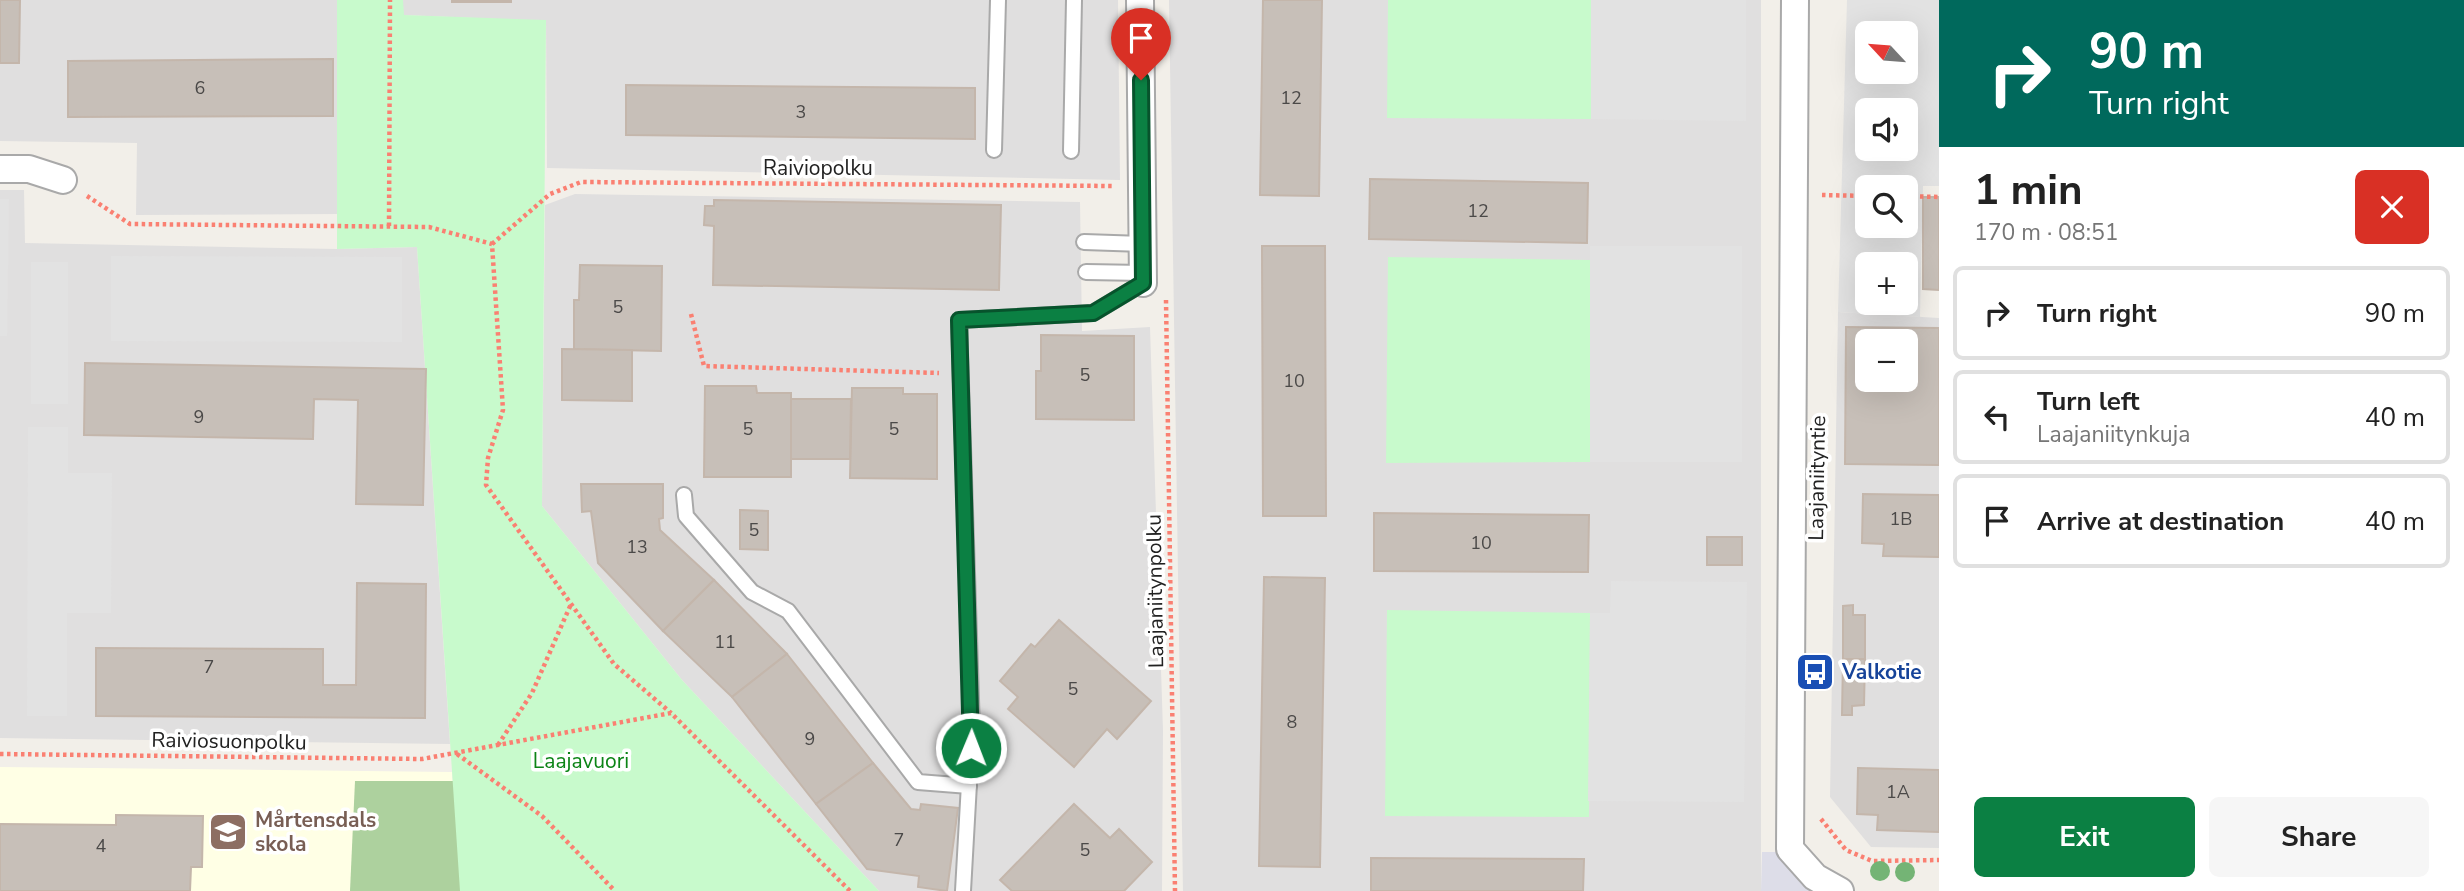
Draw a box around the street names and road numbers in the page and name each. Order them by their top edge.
street label: Raiviopolku [763,154,873,182]
street label: Laajaniityntie [1802,415,1832,541]
street label: Laajaniitynpolku [1140,514,1170,668]
street label: Raiviosuonpolku [151,726,307,756]

